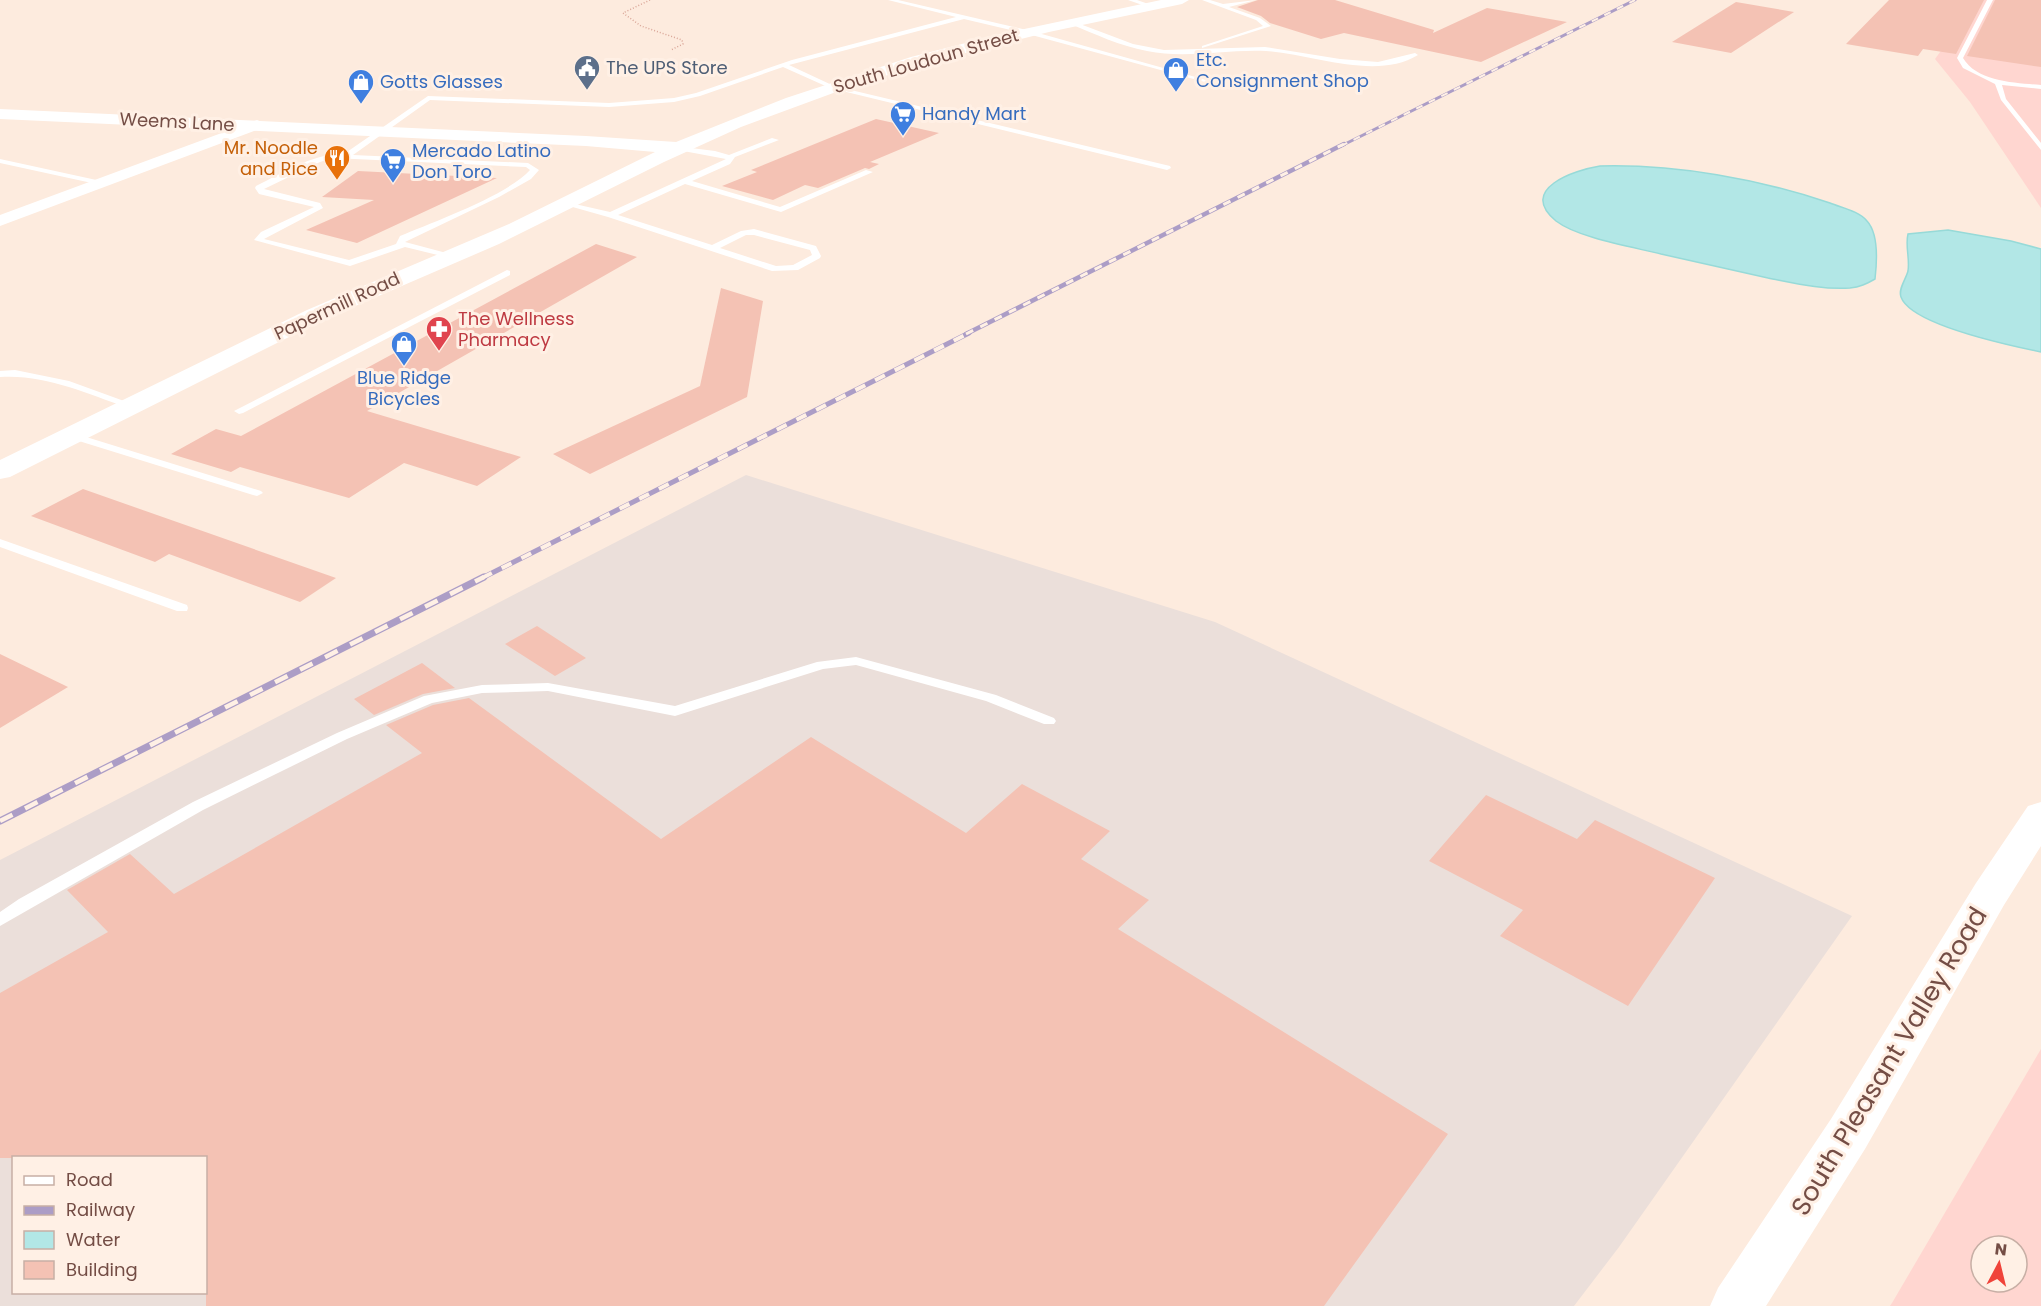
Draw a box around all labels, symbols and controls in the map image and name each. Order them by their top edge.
street label: South Loudoun Street [830,22,1021,99]
place label: Etc. Consignment Shop [1196,47,1369,93]
public building icon: The UPS Store [572,53,602,91]
place label: The UPS Store [606,55,728,80]
shop icon: Etc. Consignment Shop [1161,55,1191,93]
shop icon: Gotts Glasses [346,67,376,105]
place label: Gotts Glasses [380,69,503,94]
supermarket icon: Handy Mart [888,99,918,137]
place label: Handy Mart [922,101,1026,126]
street label: Weems Lane [119,106,235,137]
place label: Mr. Noodle and Rice [224,135,318,181]
place label: Mercado Latino Don Toro [412,138,551,184]
restaurant icon: Mr. Noodle and Rice [322,143,352,181]
supermarket icon: Mercado Latino Don Toro [378,146,408,184]
street label: Papermill Road [270,265,404,346]
place label: The Wellness Pharmacy [458,306,574,352]
pharmacy icon: The Wellness Pharmacy [424,314,454,352]
shop icon: Blue Ridge Bicycles [389,329,419,367]
place label: Blue Ridge Bicycles [357,365,451,411]
street label: South Pleasant Valley Road [1782,900,1996,1222]
legend [12,1156,207,1294]
text: Road [66,1167,113,1192]
text: Railway [66,1197,135,1222]
text: Water [66,1227,120,1252]
north arrow [1969,1234,2029,1294]
text: N [1993,1237,2008,1262]
text: Building [66,1257,138,1282]

